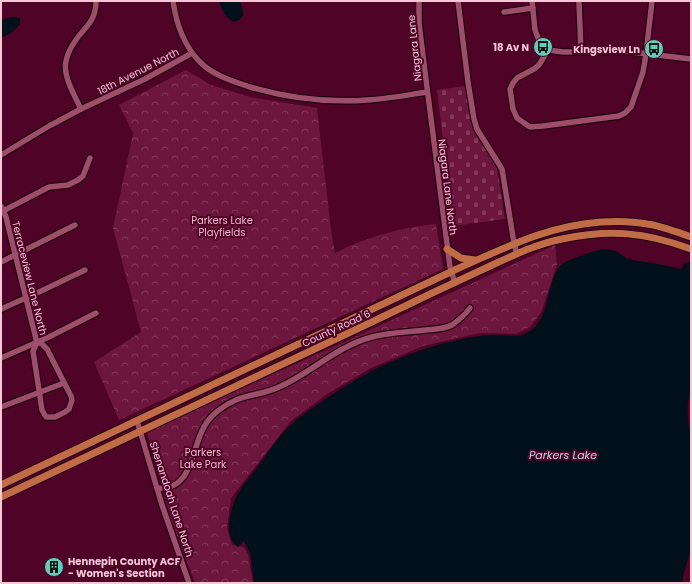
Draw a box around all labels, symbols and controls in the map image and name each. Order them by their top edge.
street label: Niagara Lane [404,14,425,82]
bus stop icon: 18 Av N [532,36,554,58]
bus stop icon: Kingsview Ln [643,38,665,60]
place label: 18 Av N [493,40,529,55]
place label: Kingsview Ln [573,42,640,57]
street label: 18th Avenue North [95,44,182,98]
street label: Niagara Lane North [434,138,461,236]
park label: Parkers Lake Playfields [191,213,253,240]
street label: Terraceview Lane North [8,220,51,337]
street label: County Road 6 [300,306,373,351]
street label: Shenandoah Lane North [146,439,197,559]
park label: Parkers Lake Park [180,445,227,472]
water label: Parkers Lake [529,447,597,463]
place label: Hennepin County ACF - Women's Section [68,554,181,581]
building icon: Hennepin County ACF - Women's Section [43,556,65,578]

